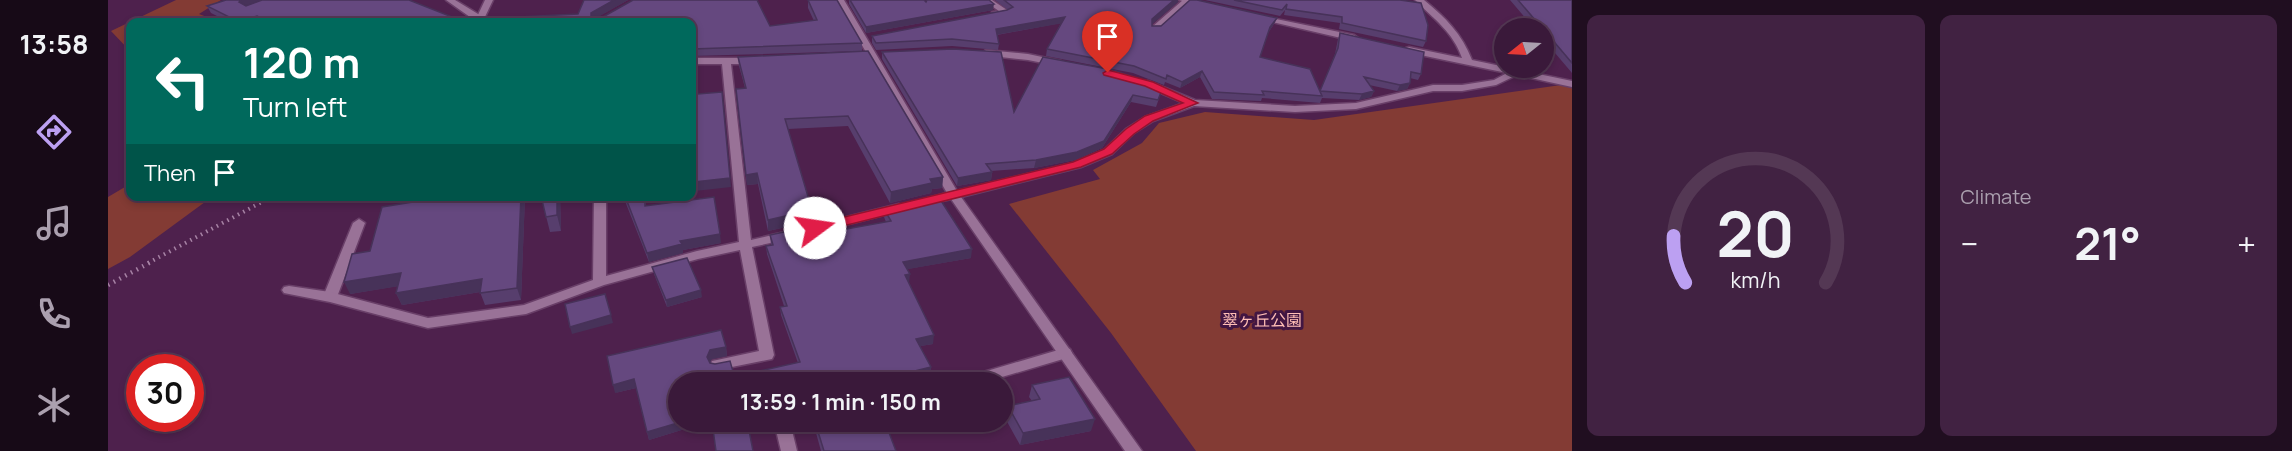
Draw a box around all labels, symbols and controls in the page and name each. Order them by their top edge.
pin [1082,11,1133,73]
north arrow [1494,18,1554,78]
map controls [1494,18,1554,78]
icon: arrive [1091,20,1124,53]
text: 13:58 [19,25,89,62]
text: 120 m [243,33,360,91]
icon: left [144,42,222,120]
text: Turn left [243,88,347,125]
icon: directions [33,111,75,153]
icon: arrive [208,156,241,189]
text: Then [144,158,196,188]
text: Climate [1961,183,2032,210]
text: 20 [1717,190,1795,276]
position arrow [783,196,847,260]
icon: music [33,202,75,244]
text: 21° [2074,212,2141,274]
text: − [1961,221,1978,266]
text: + [2237,221,2256,266]
text: km/h [1731,265,1781,294]
icon: phone [33,293,75,335]
park label: 翠ヶ丘公園 [1222,309,1302,331]
speed limit sign: 30 [126,354,204,432]
icon: climate [33,384,75,426]
text: 13:59 · 1 min · 150 m [740,387,941,417]

